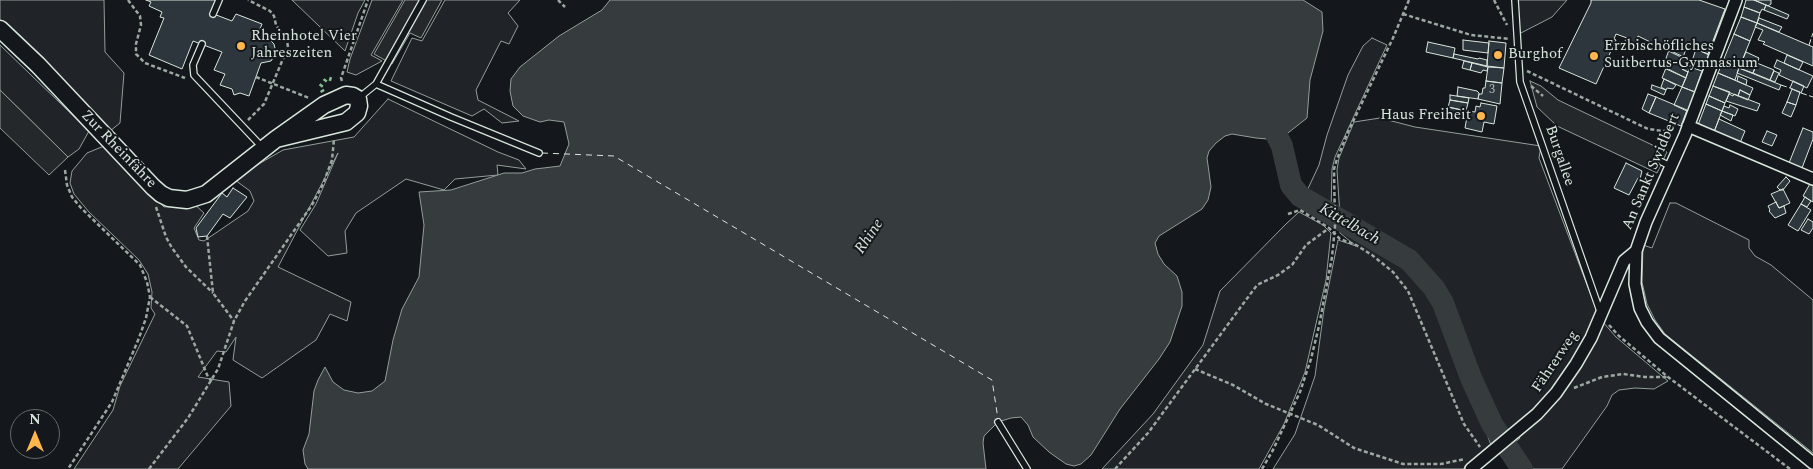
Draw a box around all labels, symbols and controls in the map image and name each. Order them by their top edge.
place label: Rheinhotel Vier Jahreszeiten [251,28,357,63]
place label: Erzbischöfliches Suitbertus-Gymnasium [1604,38,1758,73]
marker: Rheinhotel Vier Jahreszeiten [235,40,247,52]
place label: Burghof [1508,46,1562,64]
marker: Burghof [1492,49,1504,61]
marker: Erzbischöfliches Suitbertus-Gymnasium [1588,50,1600,62]
house number: 3 [1489,84,1495,98]
street label: Zur Rheinfähre [76,107,160,193]
place label: Haus Freiheit [1380,107,1471,125]
marker: Haus Freiheit [1475,110,1487,122]
street label: An Sankt Swidbert [1619,111,1685,233]
street label: Burgallee [1540,123,1578,189]
water label: Kittelbach [1315,200,1383,250]
water label: Rhine [851,216,889,258]
street label: Fährerweg [1529,328,1583,396]
north arrow [10,409,60,459]
text: N [29,409,41,430]

